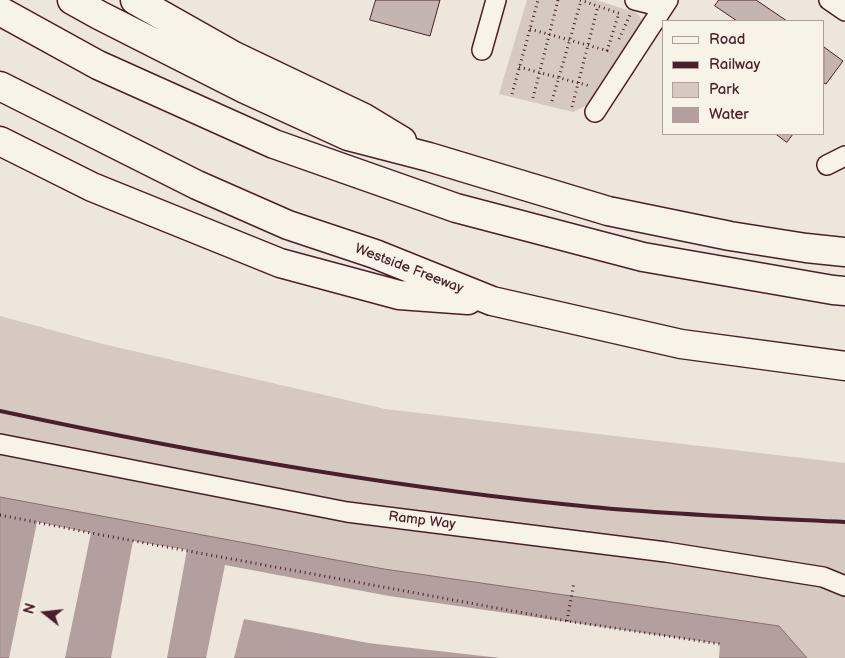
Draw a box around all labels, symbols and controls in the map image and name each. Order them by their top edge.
legend [662,20,825,135]
text: Road [709,30,745,49]
text: Railway [709,55,760,74]
text: Park [709,80,739,99]
text: Water [709,105,749,124]
street label: Westside Freeway [352,241,466,297]
street label: Ramp Way [387,509,457,533]
north arrow [20,588,70,638]
text: N [20,601,40,616]

